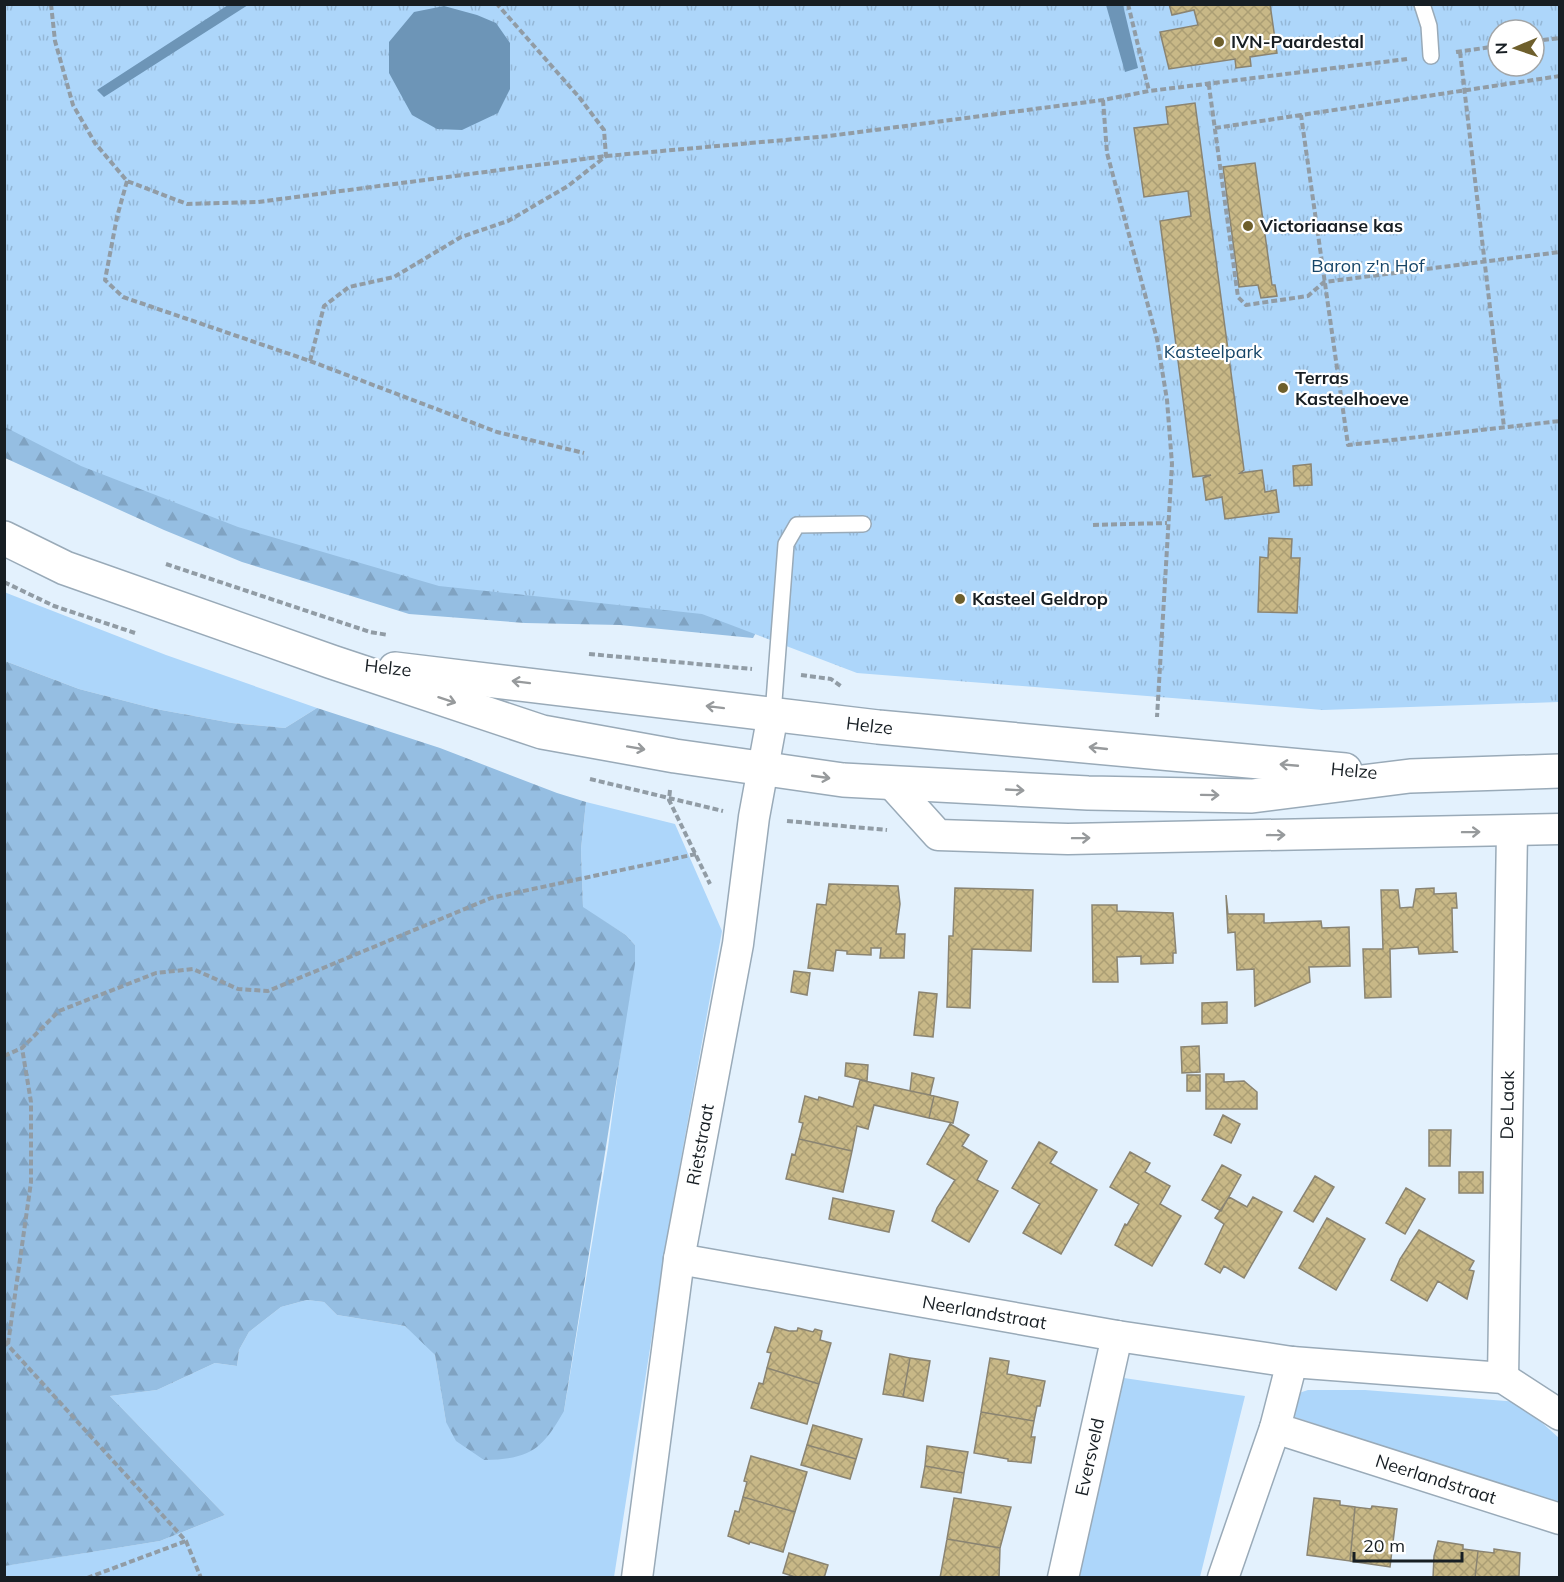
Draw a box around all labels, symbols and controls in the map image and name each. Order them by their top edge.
north arrow [1486,18,1546,78]
place label: IVN-Paardestal [1231,30,1364,53]
marker: IVN-Paardestal [1212,35,1226,49]
text: N [1491,42,1511,55]
place label: Victoriaanse kas [1259,214,1403,237]
marker: Victoriaanse kas [1241,219,1255,233]
park label: Baron z'n Hof [1311,254,1426,277]
park label: Kasteelpark [1164,340,1263,363]
place label: Terras Kasteelhoeve [1295,366,1409,410]
marker: Terras Kasteelhoeve [1276,381,1290,395]
place label: Kasteel Geldrop [972,587,1108,610]
marker: Kasteel Geldrop [953,592,967,606]
street label: Helze [364,654,413,681]
one-way arrow [512,677,532,688]
one-way arrow [437,696,456,707]
one-way arrow [705,701,725,712]
street label: Helze [845,711,894,739]
one-way arrow [1089,742,1109,753]
one-way arrow [626,743,645,754]
street label: Helze [1330,757,1378,784]
one-way arrow [1280,759,1299,770]
one-way arrow [810,771,830,782]
one-way arrow [1005,784,1024,795]
one-way arrow [1199,789,1219,801]
one-way arrow [1460,826,1480,838]
one-way arrow [1265,829,1285,841]
one-way arrow [1070,833,1090,844]
street label: De Laak [1495,1070,1519,1140]
street label: Rietstraat [681,1102,719,1187]
street label: Neerlandstraat [921,1290,1048,1334]
street label: Eversveld [1070,1416,1109,1498]
street label: Neerlandstraat [1373,1449,1499,1509]
scale bar [1354,1525,1462,1563]
text: 20 m [1363,1534,1405,1557]

